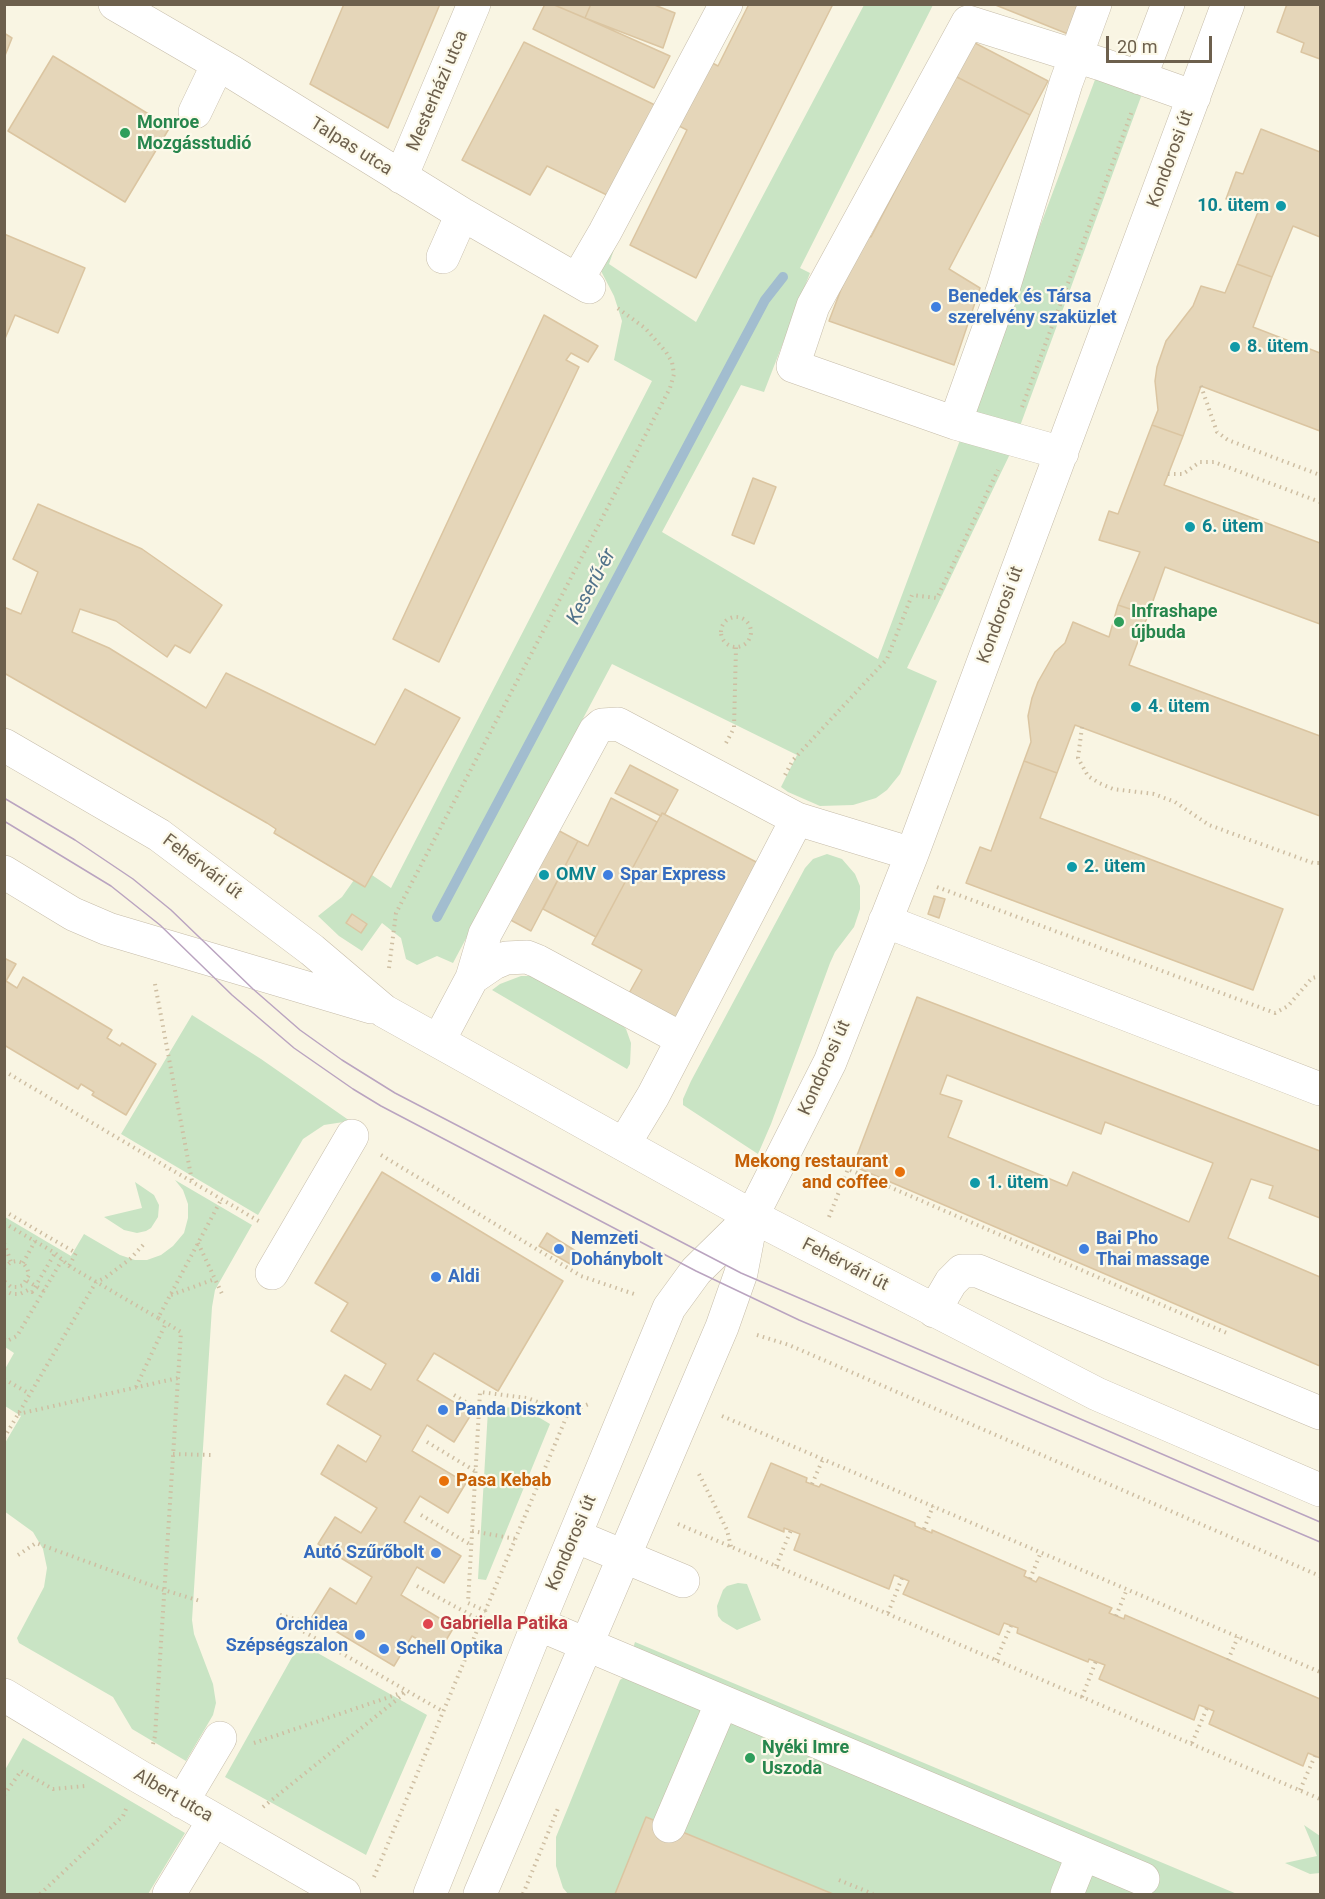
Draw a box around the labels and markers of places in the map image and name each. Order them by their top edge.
place label: Monroe Mozgásstudió [137,112,251,154]
marker: Monroe Mozgásstudió [118,126,132,140]
place label: 10. ütem [1197,195,1269,217]
marker: 10. ütem [1274,199,1288,213]
place label: Benedek és Társa szerelvény szaküzlet [948,286,1117,328]
marker: Benedek és Társa szerelvény szaküzlet [929,300,943,314]
place label: 8. ütem [1247,336,1309,358]
marker: 8. ütem [1228,340,1242,354]
place label: 6. ütem [1202,516,1264,538]
marker: 6. ütem [1183,520,1197,534]
place label: Infrashape újbuda [1131,601,1218,644]
marker: Infrashape újbuda [1112,615,1126,629]
place label: 4. ütem [1148,696,1210,718]
marker: 4. ütem [1129,700,1143,714]
place label: 2. ütem [1084,856,1146,878]
marker: 2. ütem [1065,860,1079,874]
place label: OMV [556,864,596,886]
place label: Spar Express [620,864,726,886]
marker: OMV [537,868,551,882]
marker: Spar Express [601,868,615,882]
place label: Mekong restaurant and coffee [735,1151,888,1194]
marker: Mekong restaurant and coffee [893,1165,907,1179]
place label: 1. ütem [987,1172,1049,1194]
marker: 1. ütem [968,1176,982,1190]
place label: Nemzeti Dohánybolt [571,1228,663,1270]
place label: Bai Pho Thai massage [1096,1228,1209,1270]
marker: Nemzeti Dohánybolt [552,1242,566,1256]
marker: Bai Pho Thai massage [1077,1242,1091,1256]
place label: Aldi [448,1266,480,1288]
marker: Aldi [429,1270,443,1284]
place label: Panda Diszkont [455,1399,581,1421]
marker: Panda Diszkont [436,1403,450,1417]
place label: Pasa Kebab [456,1470,551,1492]
marker: Pasa Kebab [437,1474,451,1488]
place label: Autó Szűrőbolt [303,1542,424,1564]
marker: Autó Szűrőbolt [429,1546,443,1560]
place label: Gabriella Patika [440,1613,568,1635]
place label: Orchidea Szépségszalon [226,1614,348,1656]
marker: Gabriella Patika [421,1617,435,1631]
marker: Orchidea Szépségszalon [353,1628,367,1642]
place label: Schell Optika [396,1638,503,1660]
marker: Schell Optika [377,1642,391,1656]
place label: Nyéki Imre Uszoda [762,1737,849,1780]
marker: Nyéki Imre Uszoda [743,1751,757,1765]

